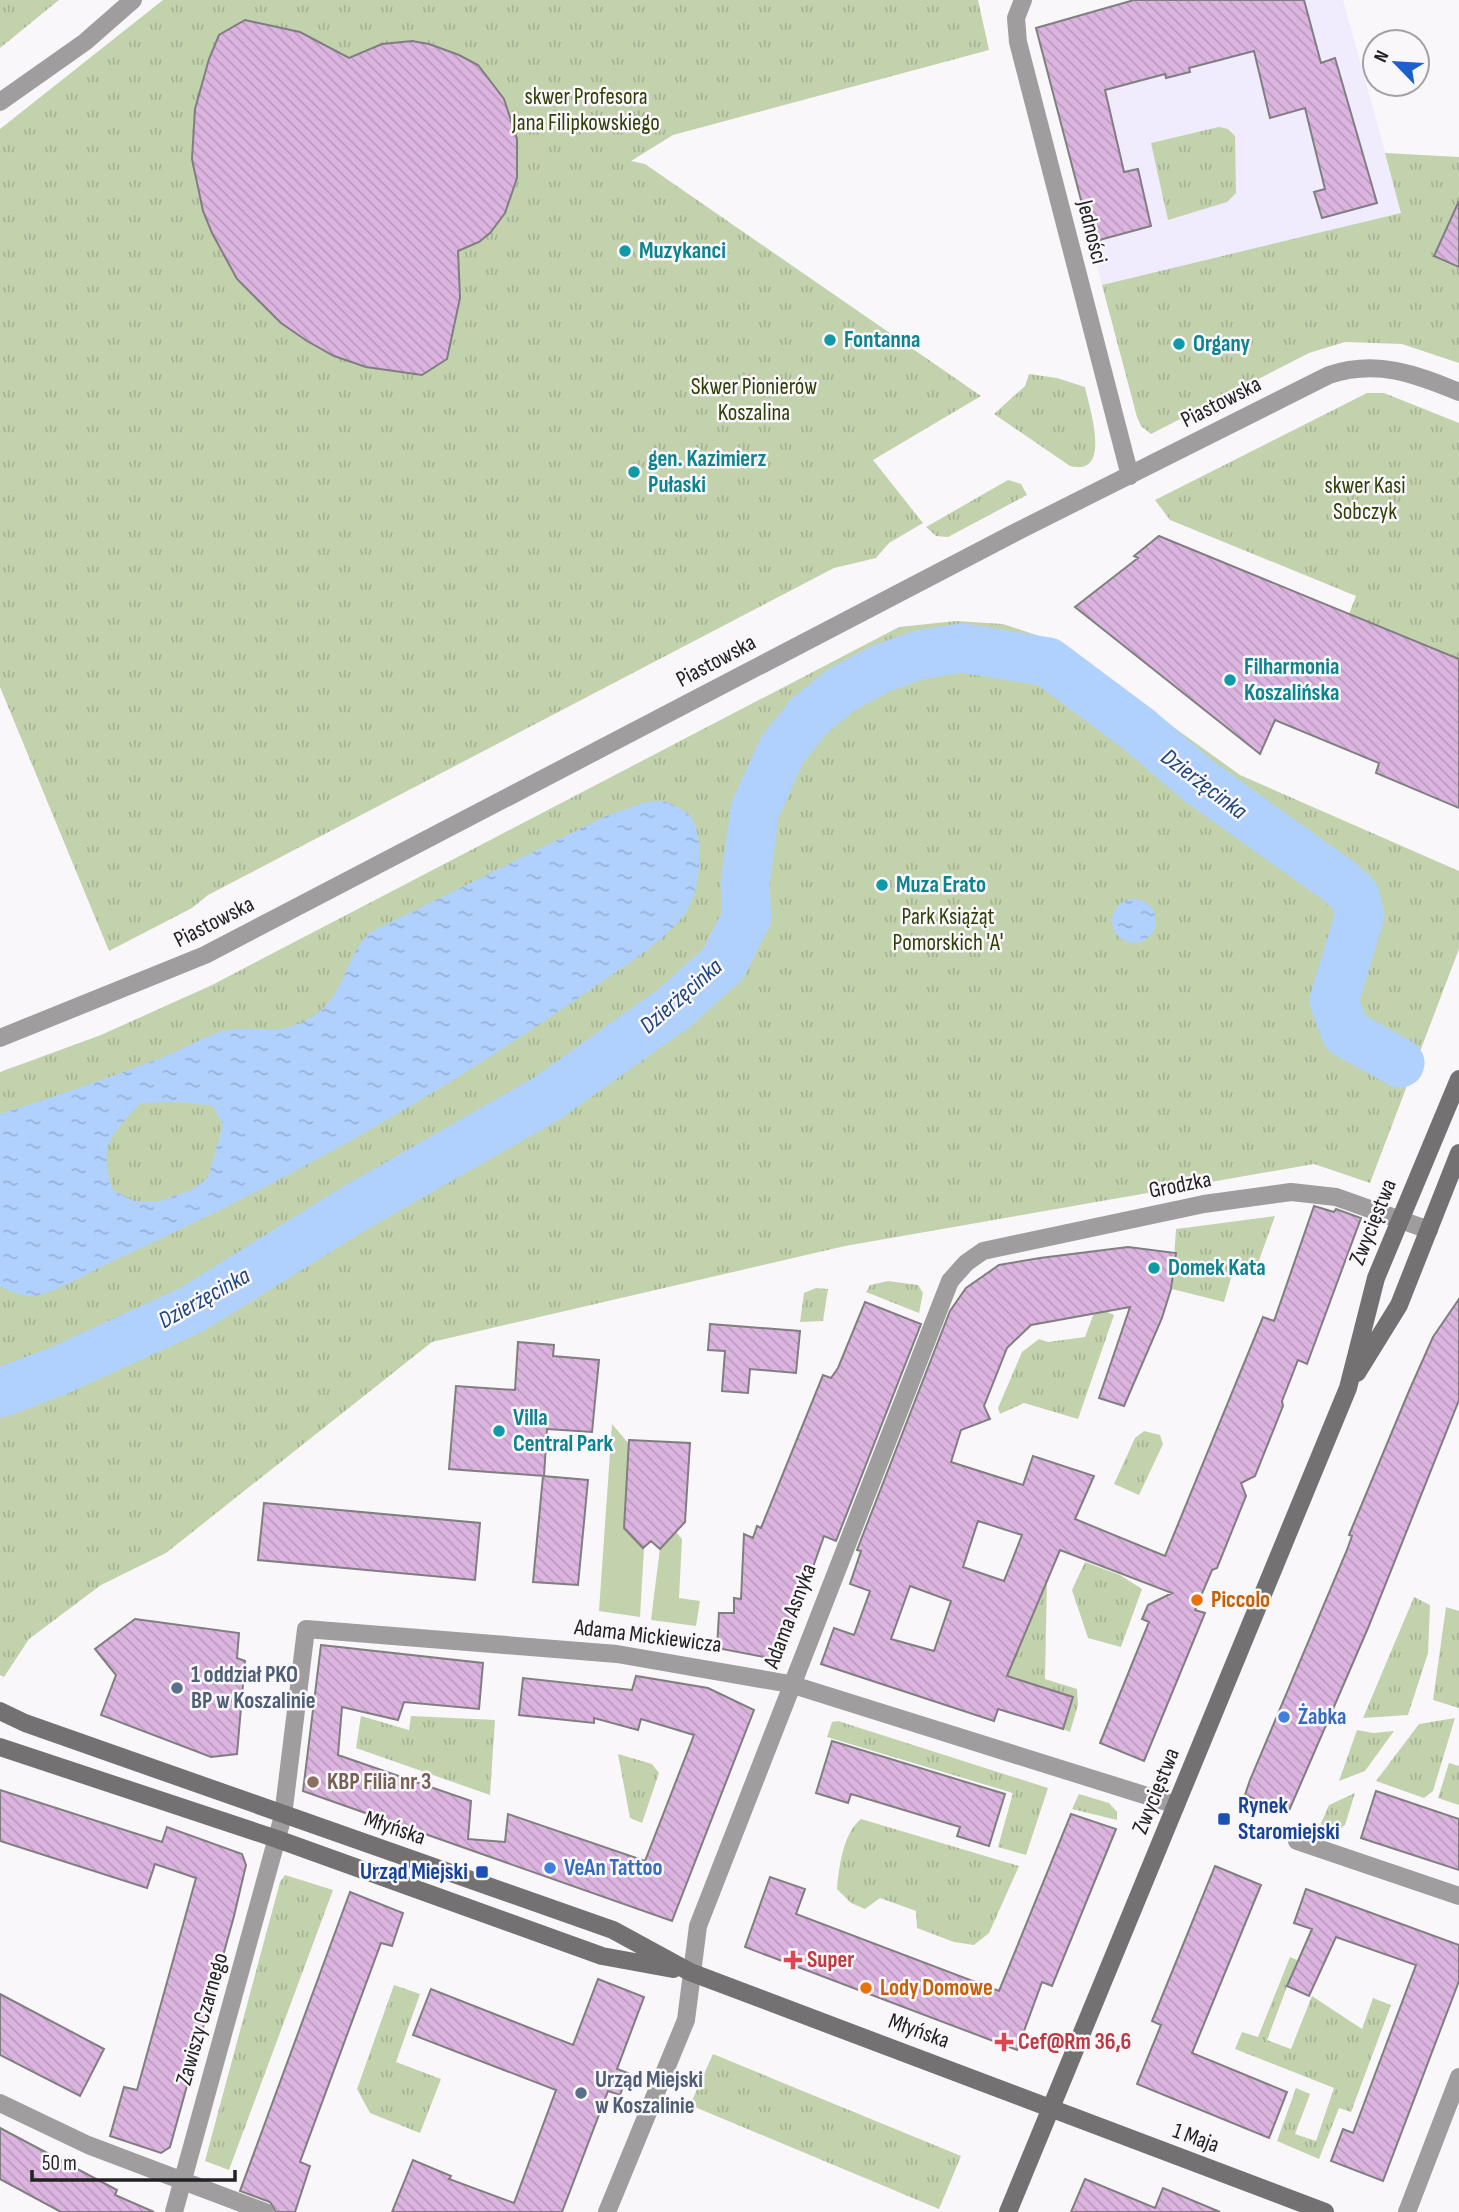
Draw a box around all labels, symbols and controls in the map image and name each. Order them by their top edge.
north arrow [1361,28,1431,98]
text: N [1369,47,1395,66]
park label: skwer Profesora Jana Filipkowskiego [511,83,660,137]
street label: Jedności [1070,196,1113,267]
place label: Muzykanci [639,237,726,265]
marker: Muzykanci [617,243,633,259]
place label: Fontanna [844,326,920,354]
place label: Organy [1193,330,1251,358]
marker: Fontanna [822,332,838,348]
marker: Organy [1171,336,1187,352]
street label: Piastowska [1176,370,1266,434]
park label: Skwer Pionierów Koszalina [691,373,817,427]
place label: gen. Kazimierz Pułaski [648,445,766,499]
marker: gen. Kazimierz Pułaski [626,464,642,480]
park label: skwer Kasi Sobczyk [1324,472,1406,526]
street label: Piastowska [671,628,761,694]
place label: Filharmonia Koszalińska [1244,653,1340,707]
marker: Filharmonia Koszalińska [1222,672,1238,688]
water label: Dzierżęcinka [1155,742,1253,826]
place label: Muza Erato [896,871,986,899]
marker: Muza Erato [874,877,890,893]
street label: Piastowska [169,890,259,954]
park label: Park Książąt Pomorskich 'A' [893,903,1003,957]
water label: Dzierżęcinka [634,952,728,1040]
street label: Grodzka [1147,1165,1213,1205]
street label: Zwycięstwa [1343,1175,1403,1269]
place label: Domek Kata [1168,1254,1266,1282]
marker: Domek Kata [1146,1260,1162,1276]
water label: Dzierżęcinka [153,1261,255,1335]
place label: Villa Central Park [513,1404,614,1458]
marker: Villa Central Park [491,1423,507,1439]
street label: Adama Asnyka [757,1560,823,1673]
place label: Piccolo [1211,1586,1270,1614]
marker: Piccolo [1189,1592,1205,1608]
street label: Adama Mickiewicza [572,1613,723,1659]
place label: 1 oddział PKO BP w Koszalinie [191,1661,315,1715]
marker: 1 oddział PKO BP w Koszalinie [169,1680,185,1696]
place label: Żabka [1298,1703,1346,1731]
marker: Żabka [1276,1709,1292,1725]
street label: Zwycięstwa [1126,1744,1186,1838]
place label: KBP Filia nr 3 [327,1768,431,1796]
marker: KBP Filia nr 3 [305,1774,321,1790]
place label: Rynek Staromiejski [1238,1792,1340,1846]
street label: Młyńska [361,1805,429,1851]
marker: Rynek Staromiejski [1216,1811,1232,1827]
place label: VeAn Tattoo [564,1854,663,1882]
place label: Urząd Miejski [360,1858,468,1886]
marker: VeAn Tattoo [542,1860,558,1876]
marker: Urząd Miejski [474,1864,490,1880]
place label: Super [807,1946,854,1974]
street label: Zawiszy Czarnego [170,1949,234,2089]
marker: Super [785,1952,801,1968]
place label: Lody Domowe [880,1974,993,2002]
marker: Lody Domowe [858,1980,874,1996]
street label: Młyńska [885,2007,953,2055]
place label: Cef@Rm 36,6 [1018,2028,1131,2056]
marker: Cef@Rm 36,6 [996,2034,1012,2050]
place label: Urząd Miejski w Koszalinie [595,2066,703,2120]
marker: Urząd Miejski w Koszalinie [573,2085,589,2101]
street label: 1 Maja [1169,2117,1223,2159]
scale bar [32,2138,234,2182]
text: 50 m [42,2151,77,2176]

